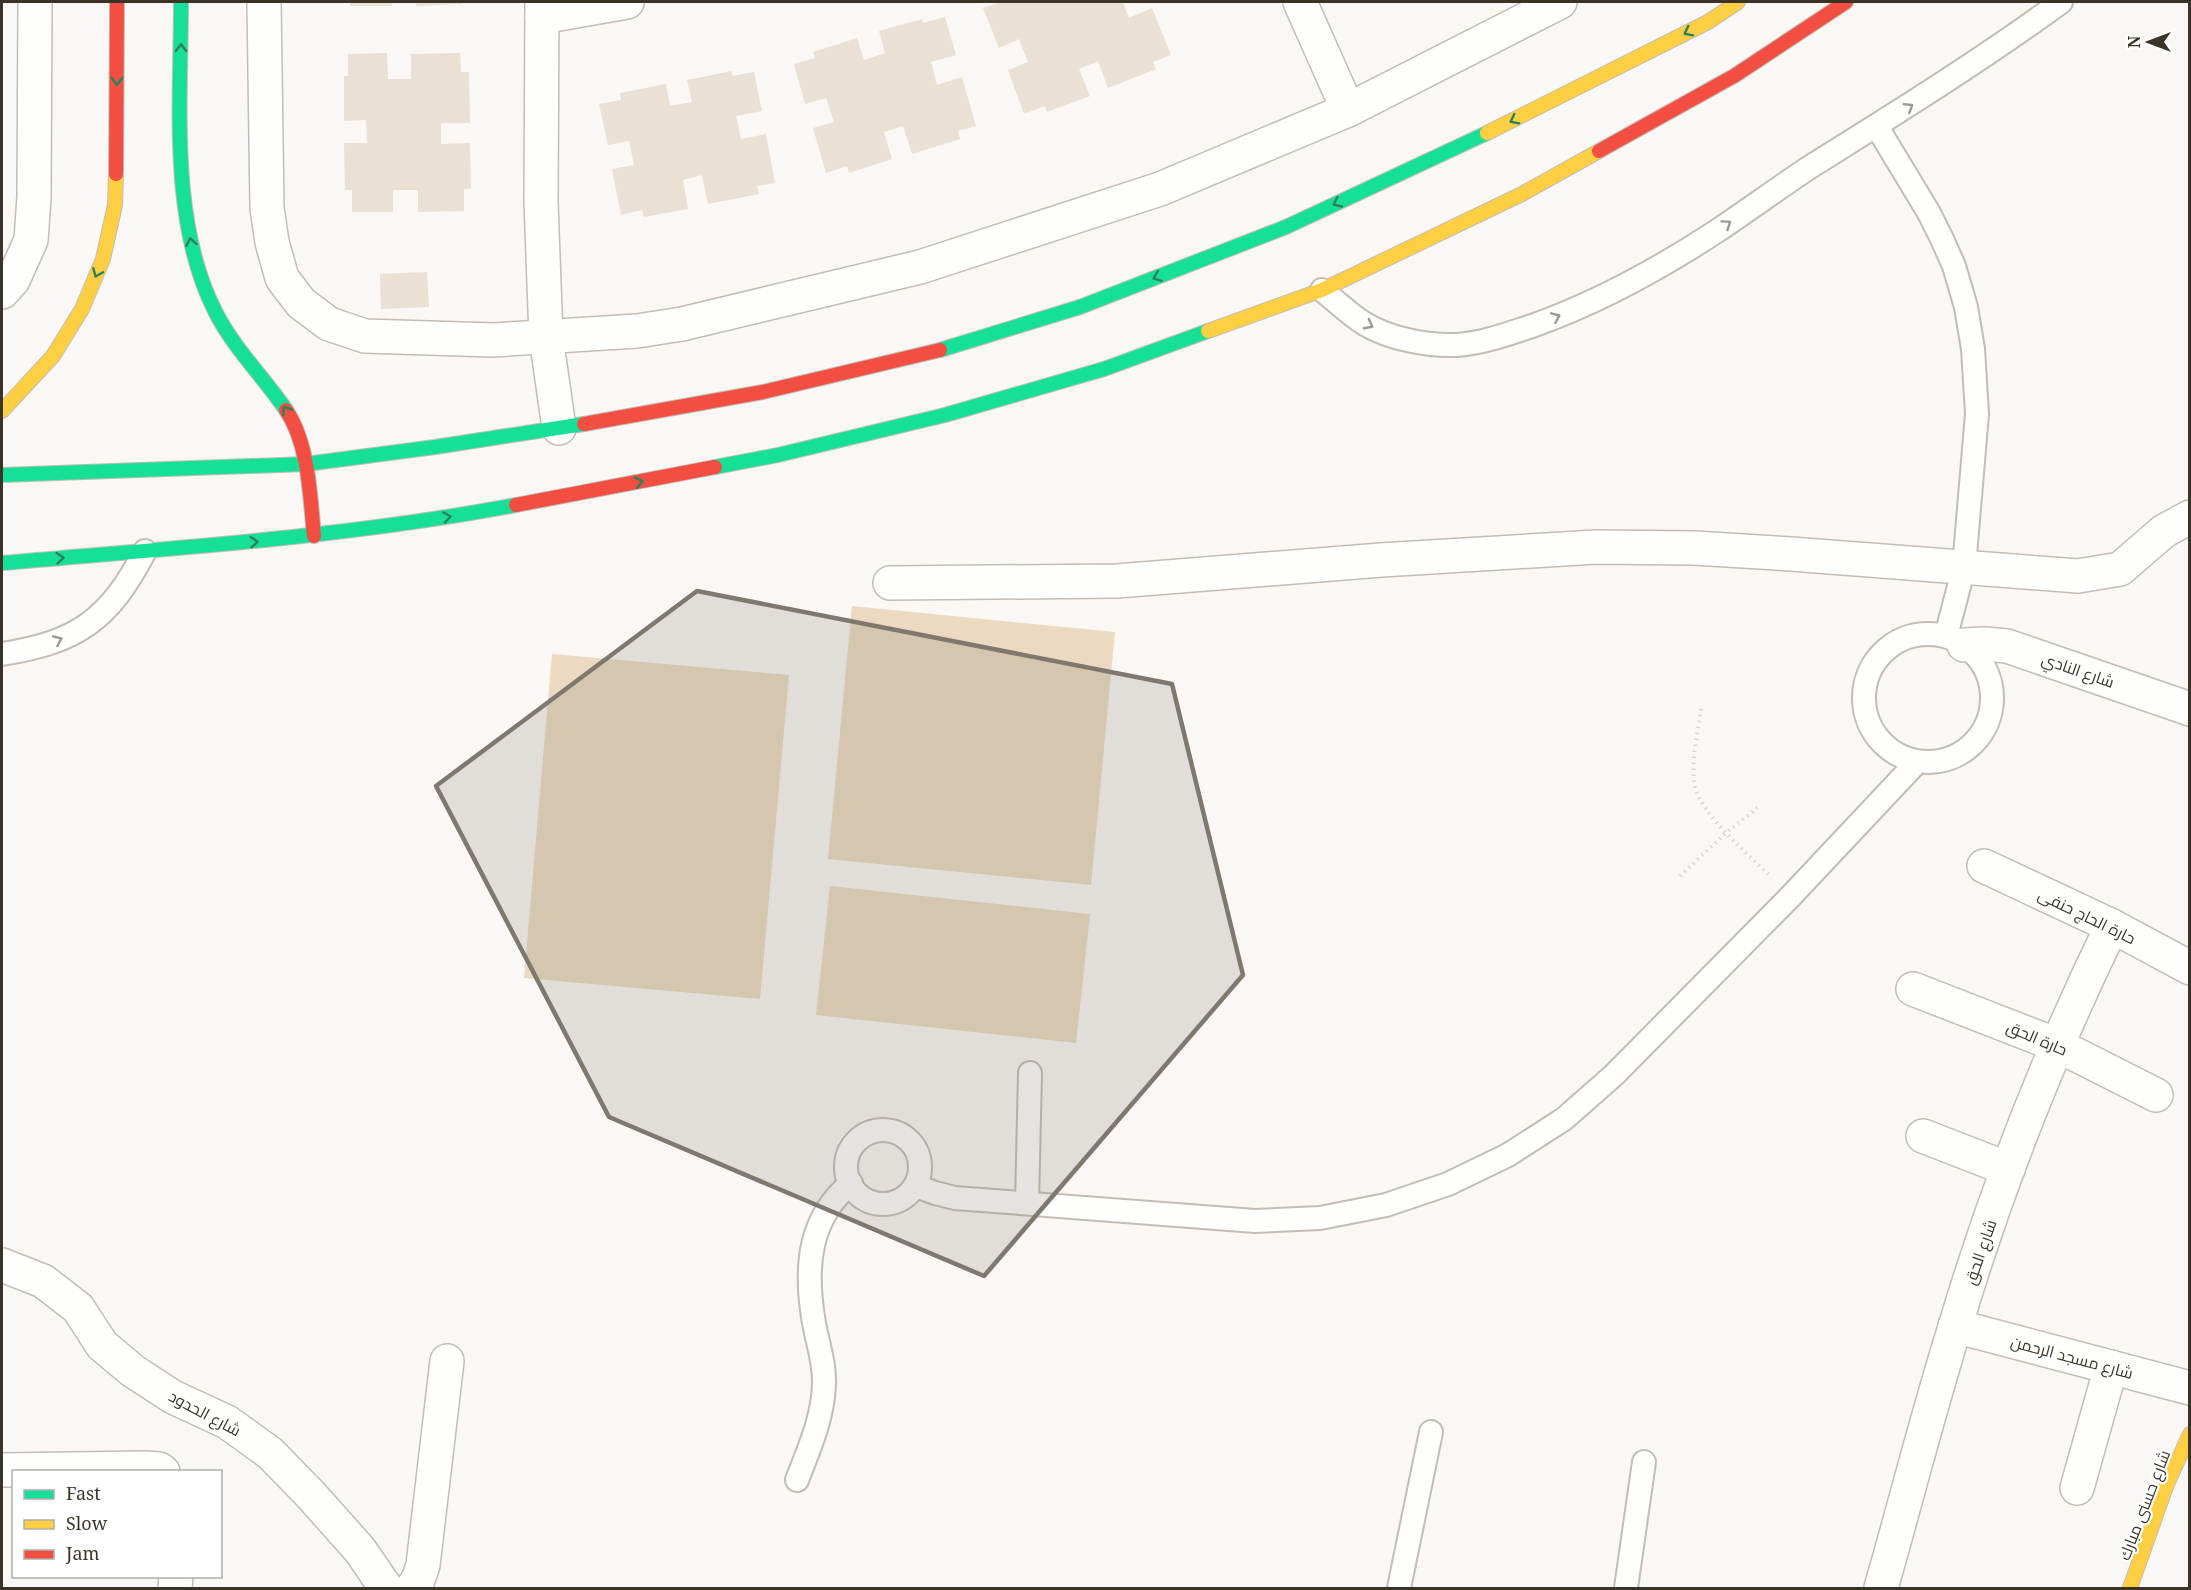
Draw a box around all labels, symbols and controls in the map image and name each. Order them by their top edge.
north arrow [2119,12,2179,72]
one-way arrow [1683,25,1694,37]
text: N [2123,35,2145,48]
one-way arrow [175,43,187,52]
one-way arrow [111,76,123,85]
one-way arrow [1902,103,1913,114]
one-way arrow [1509,112,1520,124]
one-way arrow [1333,196,1344,208]
one-way arrow [1721,220,1732,231]
one-way arrow [186,238,198,247]
one-way arrow [92,267,104,278]
one-way arrow [1152,270,1163,282]
one-way arrow [1550,312,1561,324]
one-way arrow [1363,317,1374,329]
one-way arrow [282,405,293,416]
one-way arrow [634,476,644,489]
one-way arrow [443,511,452,523]
one-way arrow [250,536,259,549]
one-way arrow [55,552,64,565]
one-way arrow [52,636,63,648]
street label: شارع النادي [2038,647,2117,696]
street label: حارة الحاج حنفى [2034,883,2139,950]
street label: حارة الحق [2003,1015,2071,1061]
street label: شارع الحق [1959,1216,2002,1288]
street label: شارع مسجد الرحمن [2008,1330,2136,1385]
street label: شارع الحدود [165,1385,245,1442]
street label: شارع حسنى مبارك [2113,1447,2176,1564]
legend [12,1470,222,1578]
text: Fast [66,1481,101,1505]
text: Slow [66,1511,108,1535]
text: Jam [65,1541,100,1565]

